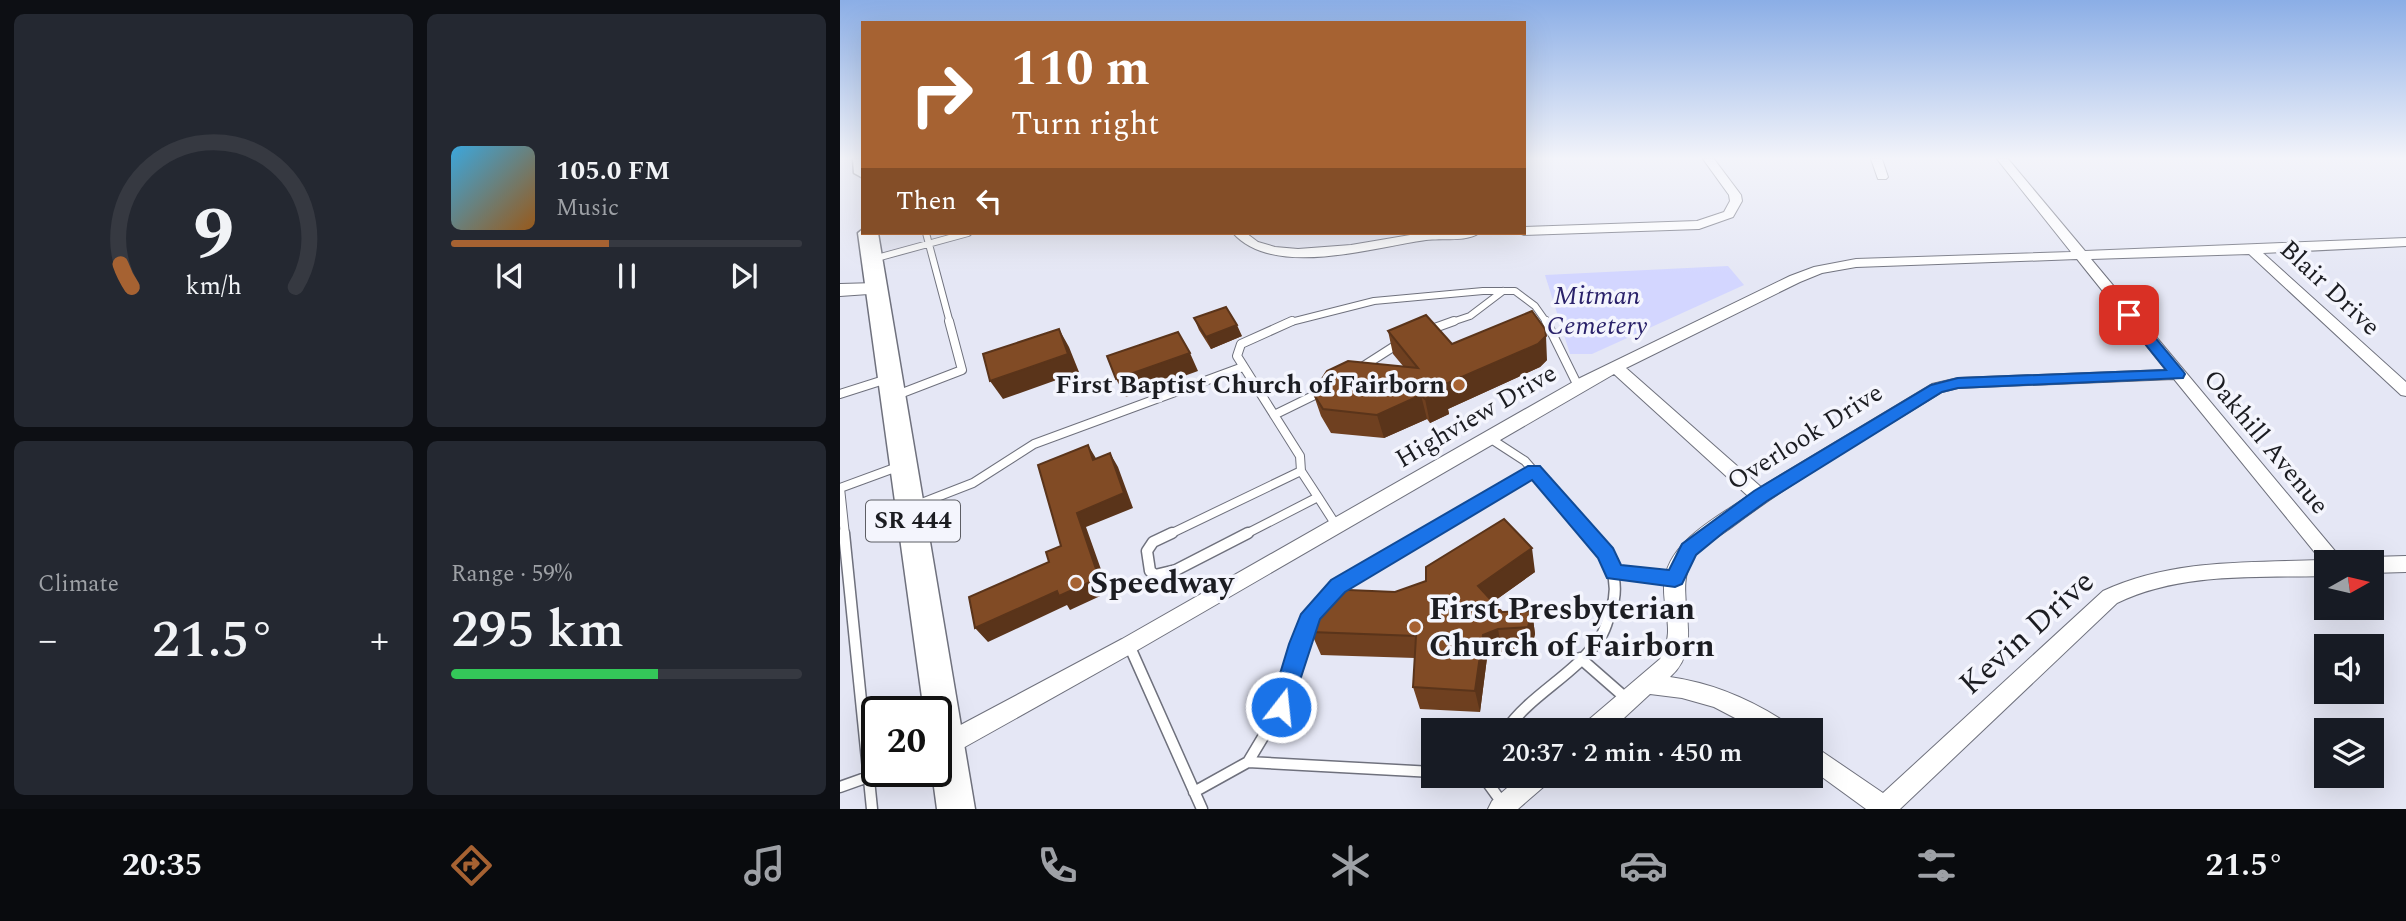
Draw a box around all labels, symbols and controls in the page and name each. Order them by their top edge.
text: 110 m [1011,32,1150,107]
icon: right [896,49,987,140]
text: Turn right [1011,100,1159,149]
text: 105.0 FM [556,151,670,191]
text: 9 [193,180,234,291]
text: Then [896,181,956,221]
icon: left [970,182,1008,220]
text: Music [556,191,619,226]
street label: Blair Drive [2270,230,2390,346]
icon: previous [491,257,529,295]
icon: pause [608,257,646,295]
icon: next [725,257,763,295]
text: km/h [185,268,242,306]
park label: Mitman Cemetery [1547,276,1648,346]
pin [2099,285,2159,345]
icon: arrive [2110,296,2148,334]
street label: Highview Drive [1388,353,1564,479]
street label: Oakhill Avenue [2193,361,2339,523]
place label: First Baptist Church of Fairborn [1055,365,1445,405]
street label: Overlook Drive [1719,373,1891,501]
marker: First Baptist Church of Fairborn [1451,377,1467,393]
road number: SR 444 [866,500,960,542]
north arrow [2314,550,2384,620]
map controls [2314,550,2384,788]
text: Range · 59% [451,557,572,592]
place label: Speedway [1090,559,1235,608]
street label: Kevin Drive [1948,559,2106,707]
text: Climate [38,567,119,602]
marker: Speedway [1068,575,1084,591]
place label: First Presbyterian Church of Fairborn [1429,585,1715,671]
text: 295 km [451,591,624,670]
text: 21.5° [152,601,275,680]
text: − [38,612,57,670]
text: + [370,612,389,670]
marker: First Presbyterian Church of Fairborn [1407,619,1423,635]
button: sound [2314,634,2384,704]
position arrow [1244,670,1318,744]
speed limit sign: 20 [861,696,952,787]
button: layers [2314,718,2384,788]
text: 20:37 · 2 min · 450 m [1502,733,1742,773]
text: 20:35 [122,841,202,890]
icon: directions [447,841,496,890]
icon: music [740,841,789,890]
icon: phone [1033,841,1082,890]
icon: climate [1326,841,1375,890]
icon: car [1619,841,1668,890]
icon: filters [1912,841,1961,890]
text: 21.5° [2205,841,2284,890]

